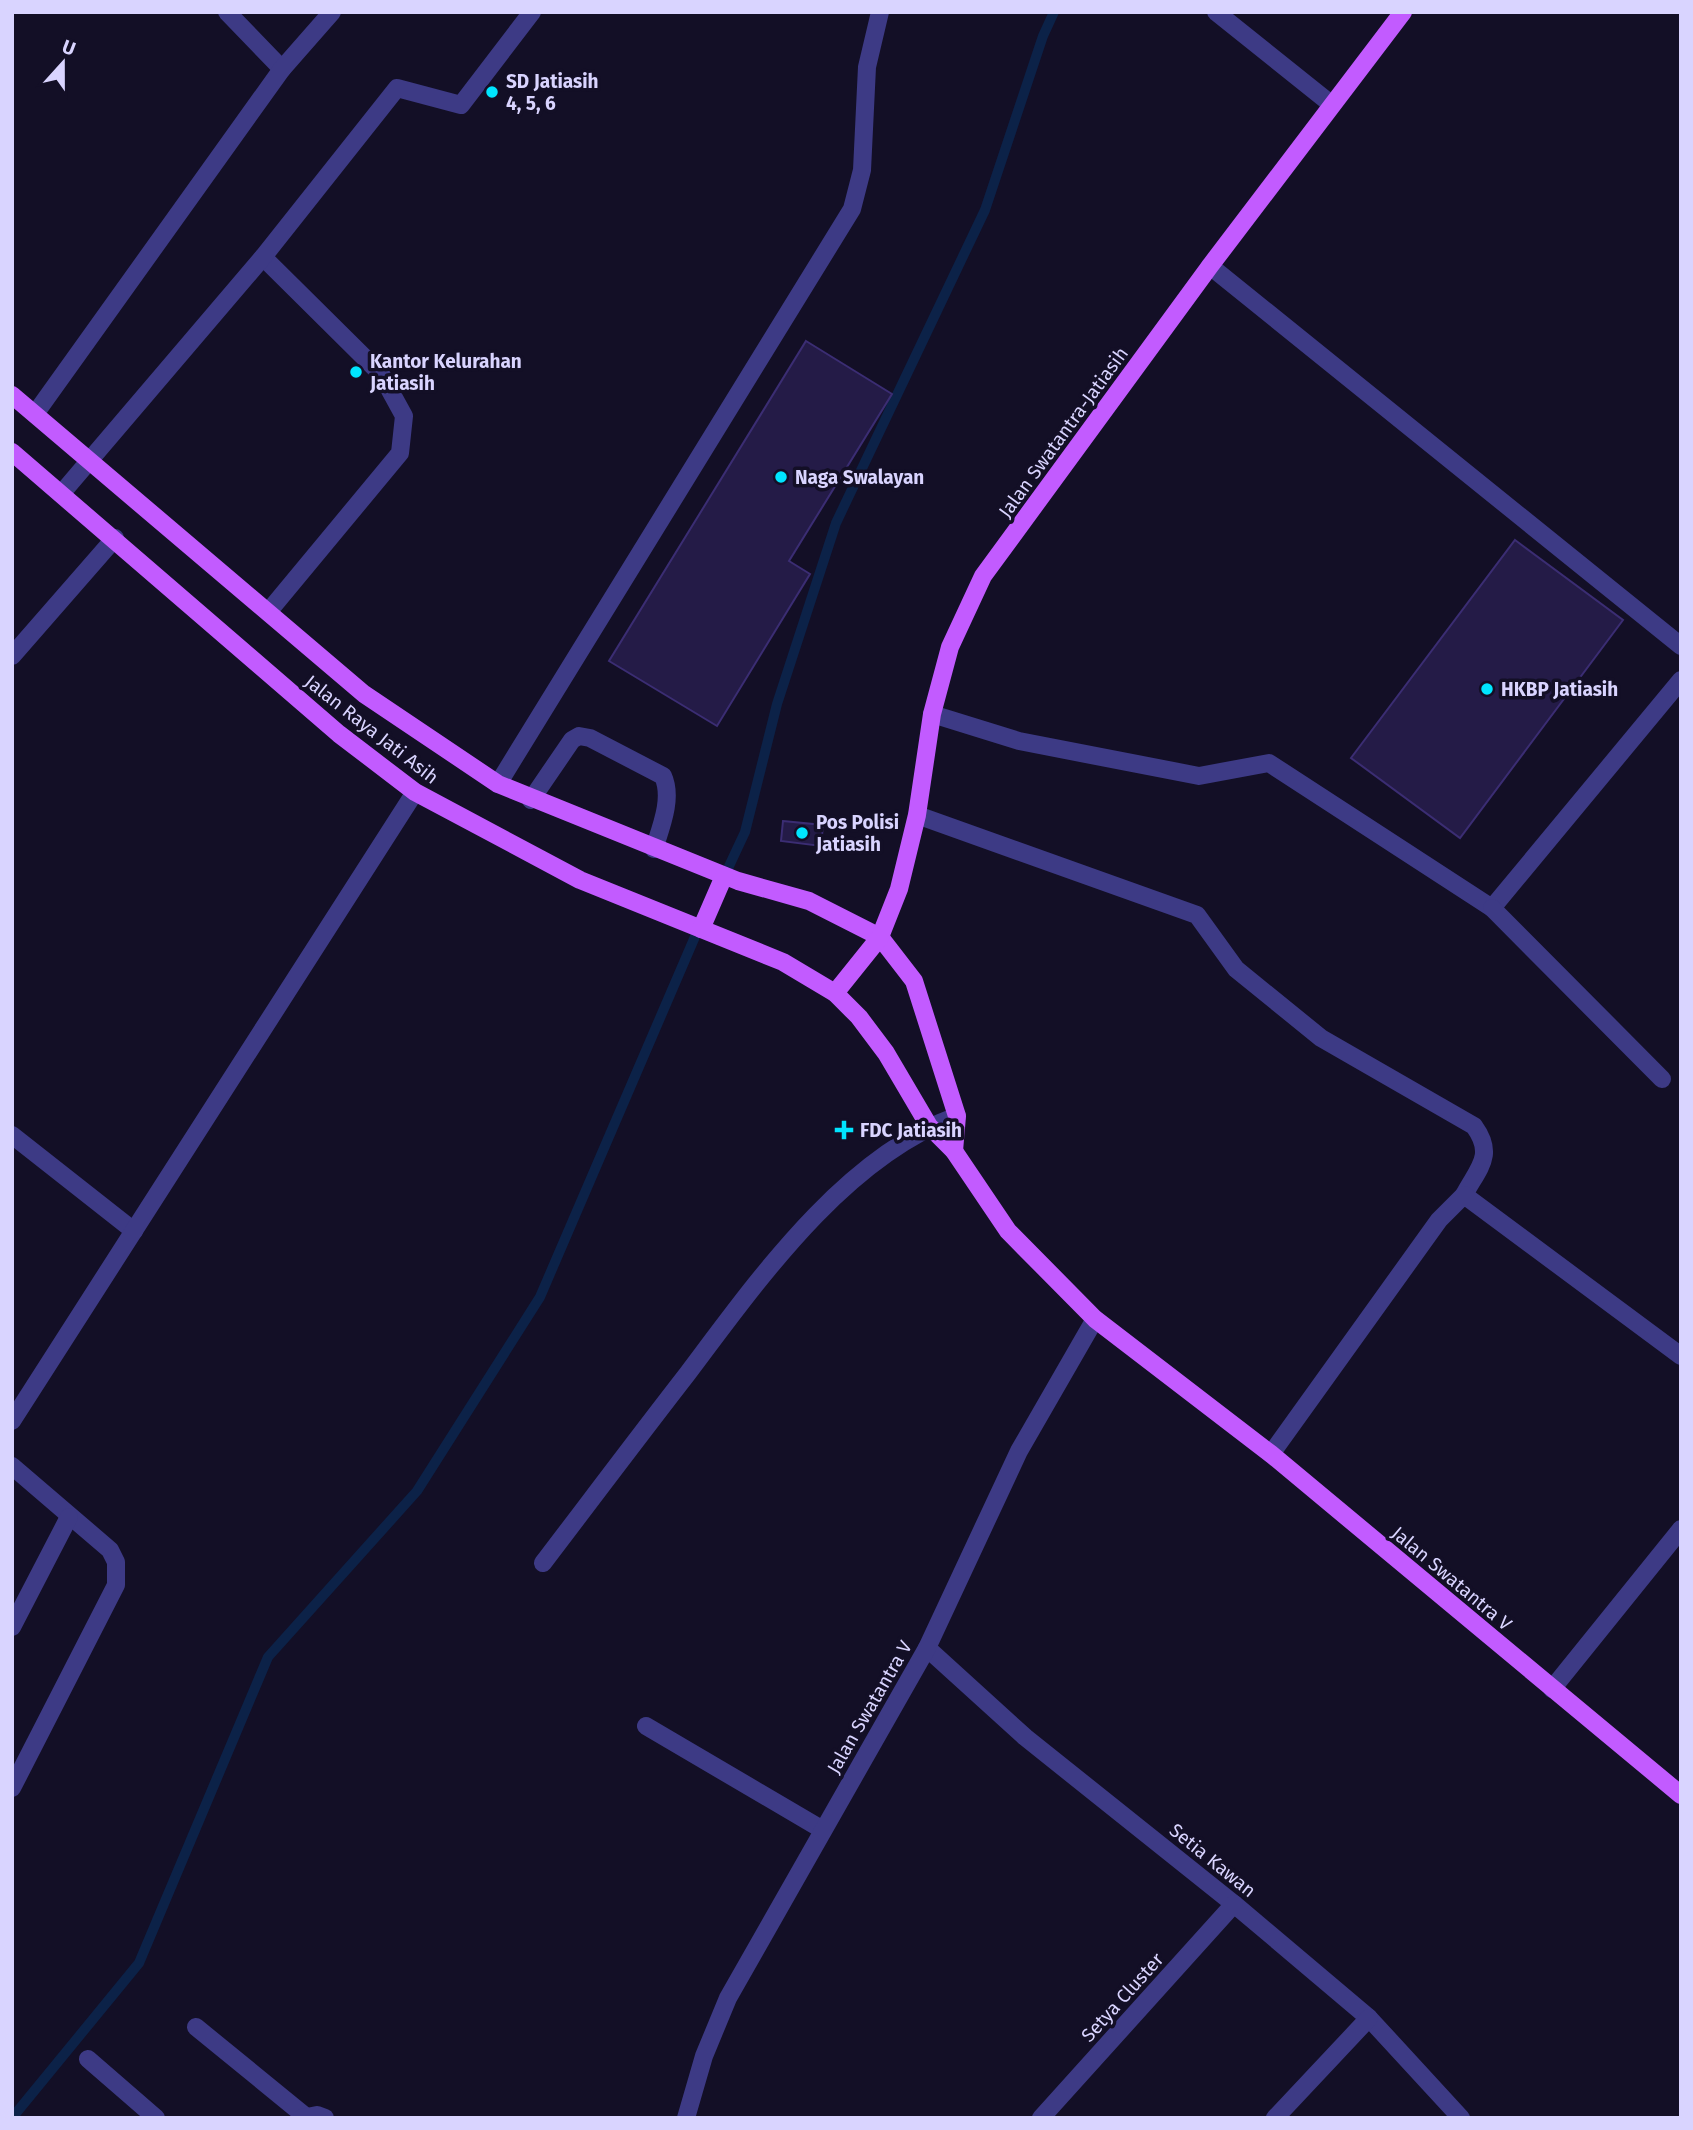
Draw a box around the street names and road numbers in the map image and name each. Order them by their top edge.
street label: Jalan Swatantra-Jatiasih [994,343,1133,522]
street label: Jalan Raya Jati Asih [300,670,443,789]
street label: Jalan Swatantra V [1387,1521,1517,1636]
street label: Jalan Swatantra V [822,1636,917,1778]
street label: Setia Kawan [1165,1819,1261,1902]
street label: Setya Cluster [1076,1947,1169,2047]

